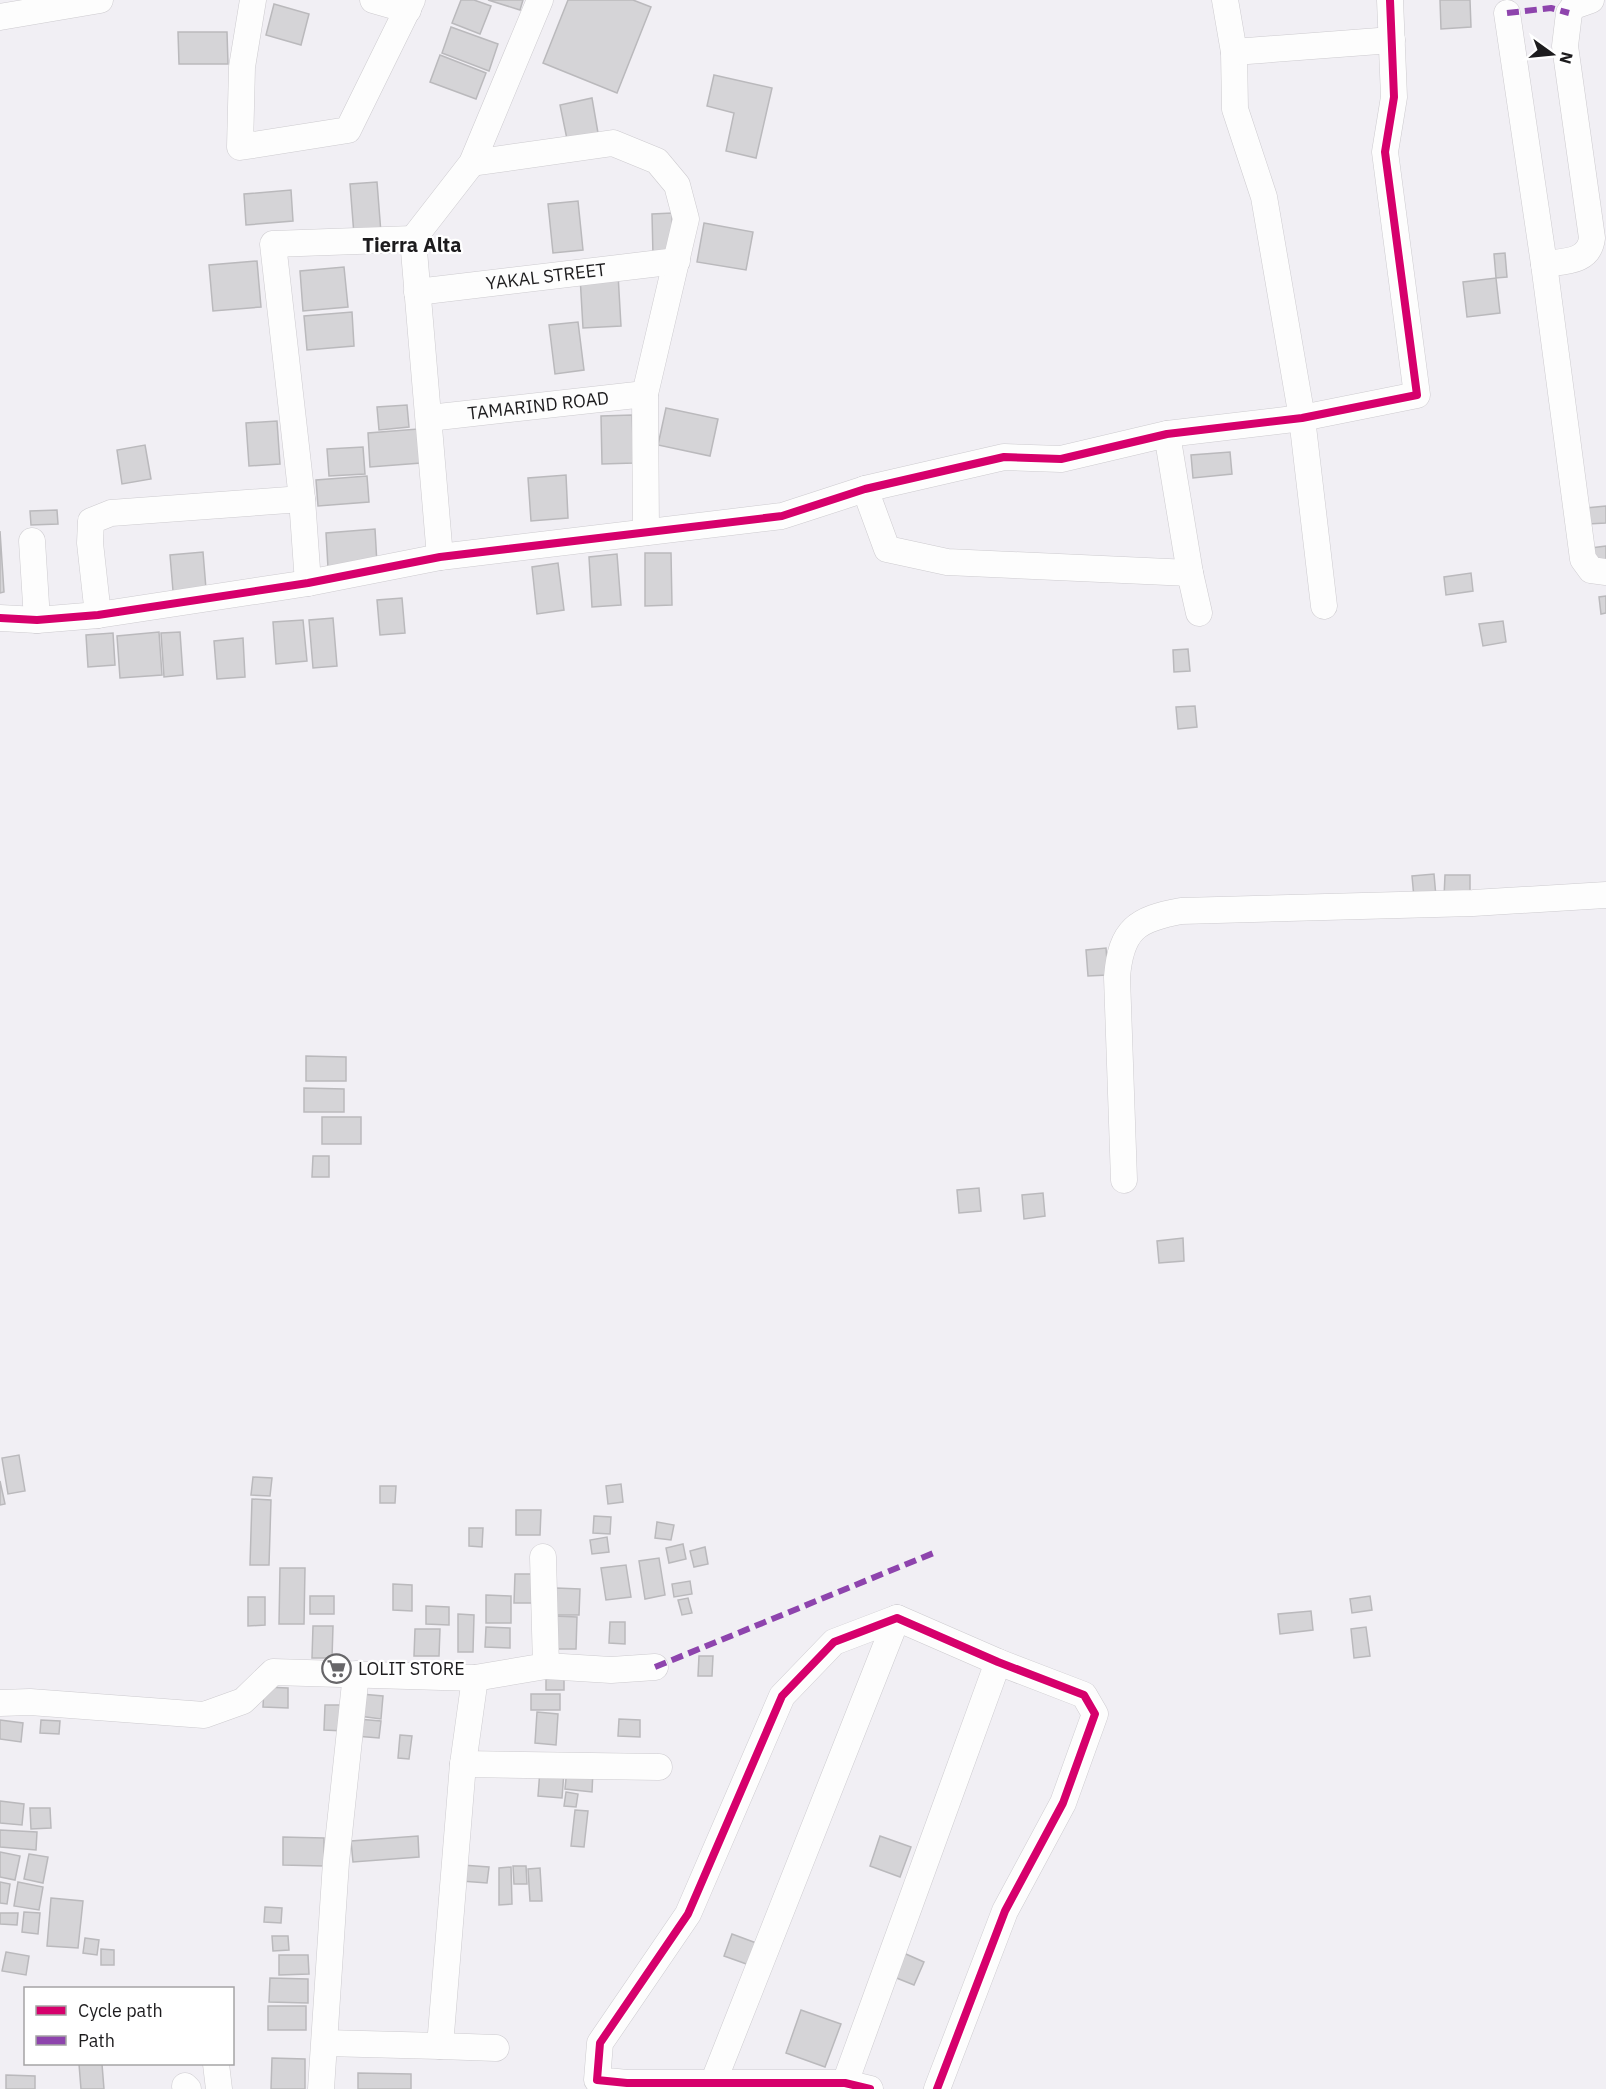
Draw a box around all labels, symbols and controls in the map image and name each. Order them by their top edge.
north arrow [1522,24,1582,84]
text: N [1555,50,1578,66]
district label: Tierra Alta [362,231,462,258]
street label: YAKAL STREET [485,258,607,295]
street label: TAMARIND ROAD [466,386,610,425]
supermarket icon: LOLIT STORE [321,1653,353,1685]
place label: LOLIT STORE [358,1657,465,1680]
legend [24,1987,234,2065]
text: Cycle path [78,1999,163,2022]
text: Path [78,2029,115,2052]

